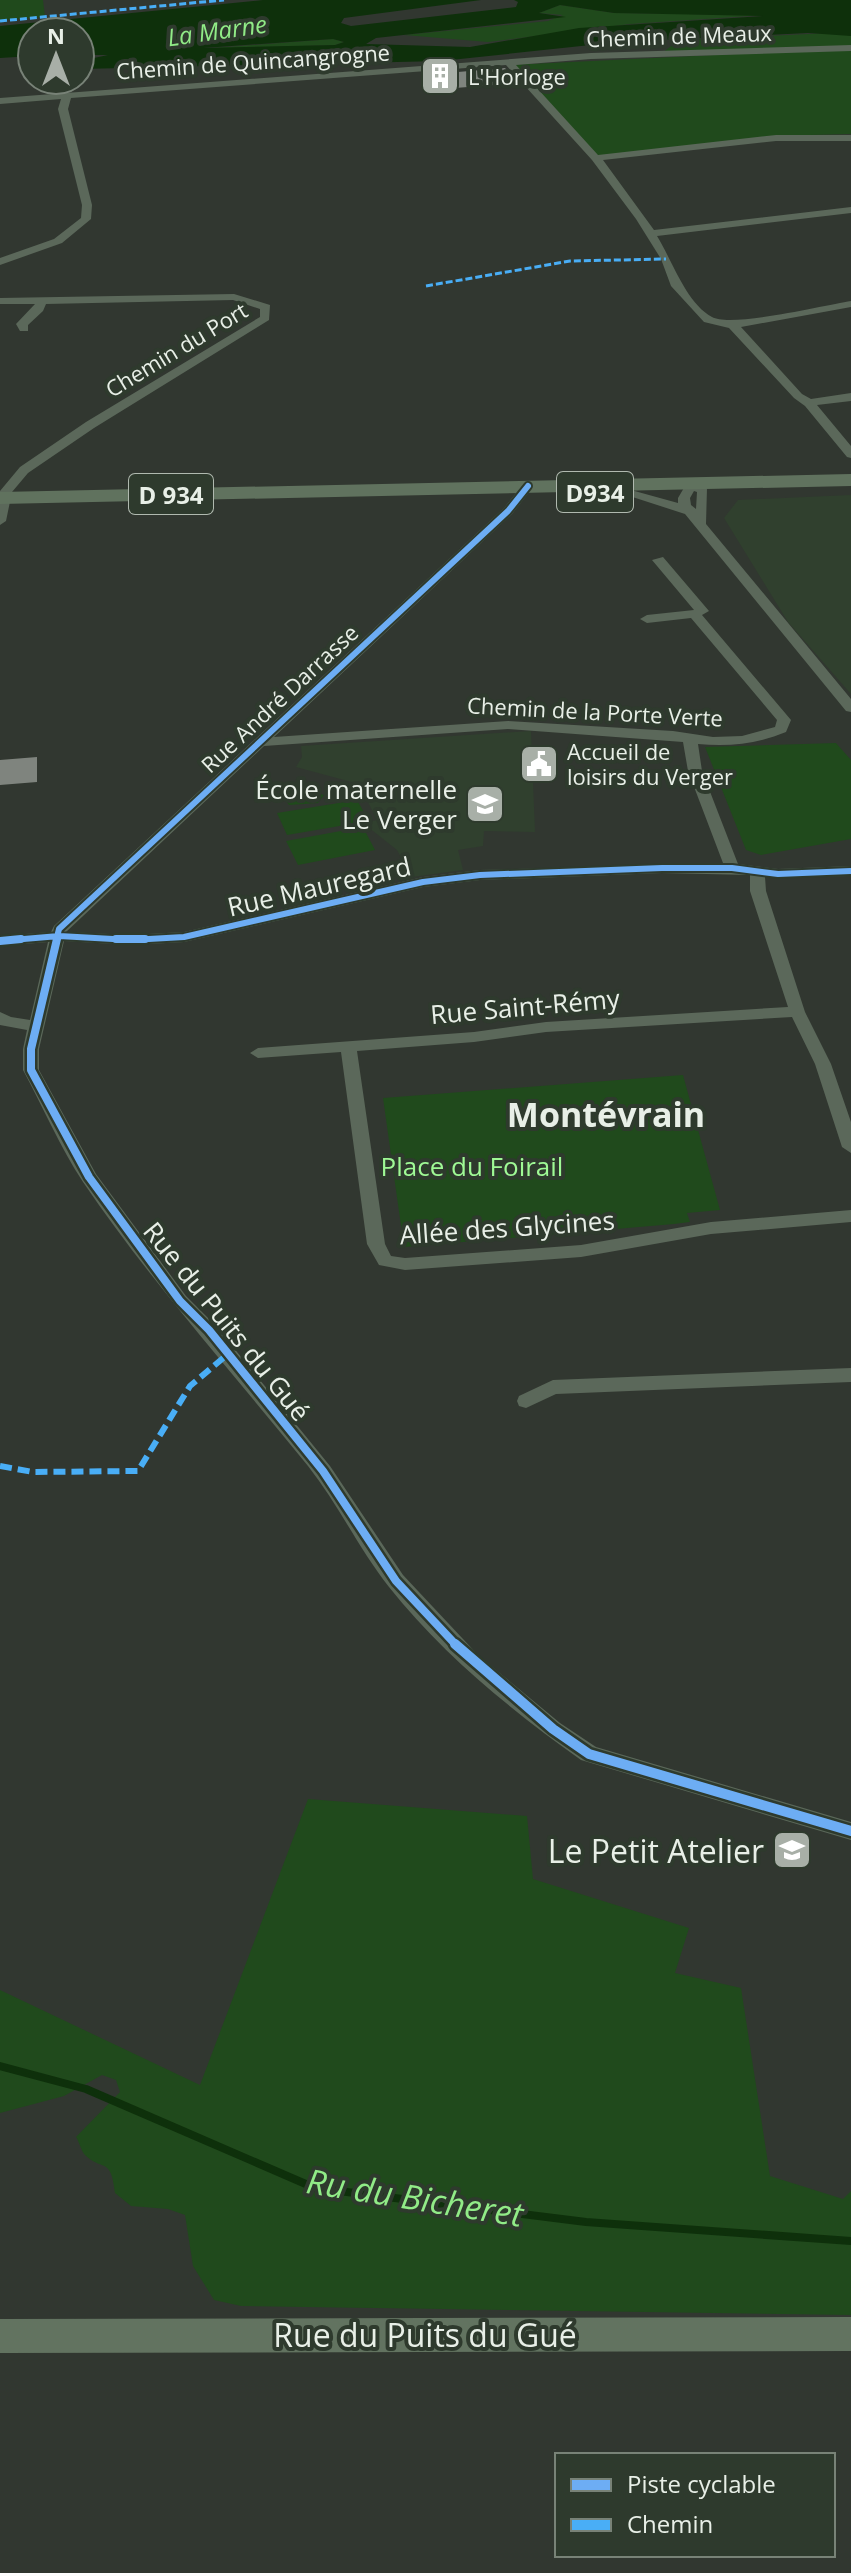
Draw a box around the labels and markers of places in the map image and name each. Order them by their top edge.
building icon: L'Horloge [419,55,461,97]
place label: L'Horloge [468,61,566,91]
place label: Accueil de loisirs du Verger [567,736,733,791]
public building icon: Accueil de loisirs du Verger [518,743,560,785]
place label: École maternelle Le Verger [255,771,457,837]
school or university icon: École maternelle Le Verger [464,783,506,825]
place label: Le Petit Atelier [548,1829,764,1872]
school or university icon: Le Petit Atelier [771,1829,813,1871]

